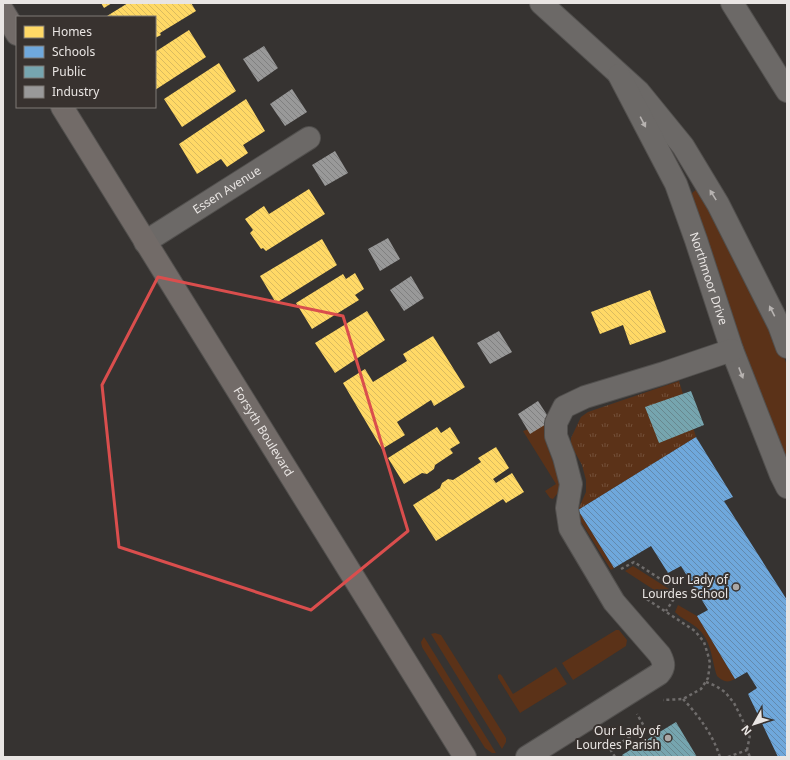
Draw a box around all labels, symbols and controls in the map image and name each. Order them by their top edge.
legend [16,16,156,108]
text: Homes [52,23,92,40]
text: Schools [52,43,95,60]
text: Public [52,63,86,80]
text: Industry [52,83,100,100]
one-way arrow [640,116,646,128]
street label: Essen Avenue [189,162,264,218]
one-way arrow [710,189,717,201]
street label: Northmoor Drive [686,230,732,327]
one-way arrow [769,306,775,317]
one-way arrow [739,367,745,379]
street label: Forsyth Boulevard [230,383,298,479]
place label: Our Lady of Lourdes School [642,571,729,602]
marker: Our Lady of Lourdes School [731,582,741,592]
north arrow [734,704,774,744]
place label: Our Lady of Lourdes Parish [576,722,661,753]
text: N [737,722,754,739]
marker: Our Lady of Lourdes Parish [663,733,673,743]

